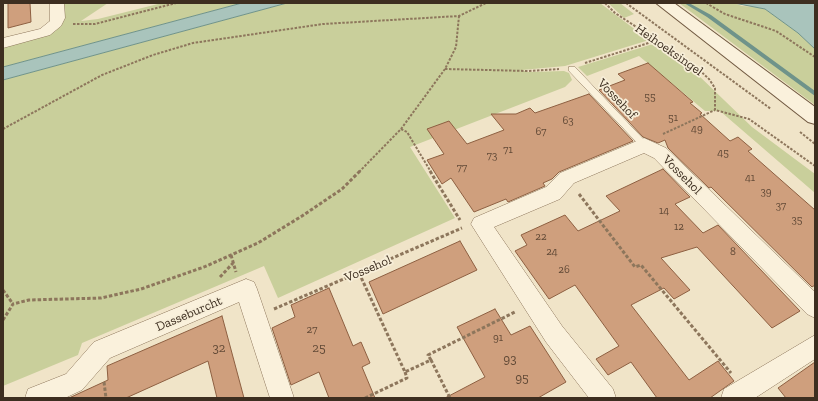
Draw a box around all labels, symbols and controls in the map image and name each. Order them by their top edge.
street label: Heihoeksingel [632,21,706,79]
street label: Vossehof [594,76,640,122]
house number: 55 [644,90,656,104]
house number: 51 [668,111,678,125]
house number: 63 [562,114,574,128]
house number: 49 [691,122,703,136]
house number: 67 [535,125,547,139]
house number: 71 [503,143,513,157]
house number: 45 [717,146,729,160]
house number: 73 [487,149,497,163]
street label: Vossehol [659,152,705,198]
house number: 77 [457,161,467,175]
house number: 41 [745,171,755,185]
house number: 39 [760,185,772,199]
house number: 37 [776,199,786,213]
house number: 14 [659,204,669,218]
house number: 35 [791,213,803,227]
house number: 12 [674,220,684,234]
house number: 22 [535,230,547,244]
house number: 24 [546,245,558,259]
house number: 8 [730,245,736,259]
street label: Vossehol [342,252,394,286]
house number: 26 [558,263,570,277]
street label: Dasseburcht [153,293,225,335]
house number: 27 [307,323,317,337]
house number: 91 [493,331,503,345]
house number: 32 [212,340,226,356]
house number: 25 [312,340,326,356]
house number: 93 [503,351,517,367]
house number: 95 [515,370,529,386]

